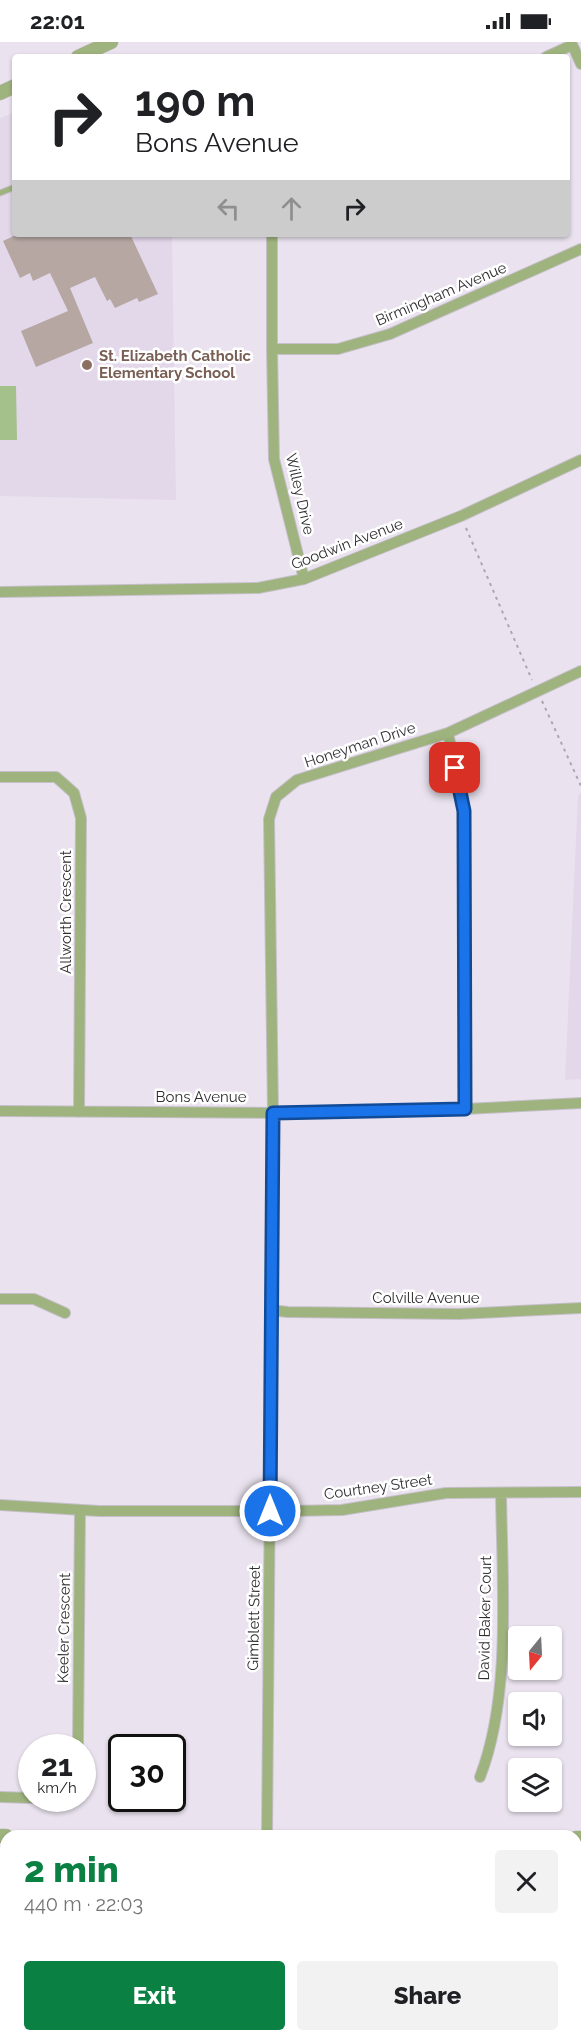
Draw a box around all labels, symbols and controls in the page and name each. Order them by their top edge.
text: 22:01 [30,8,85,34]
text: 190 m [135,77,255,126]
icon: right [36,78,114,156]
text: Bons Avenue [135,127,299,158]
icon: left [212,192,245,225]
icon: ahead [275,192,308,225]
icon: right [338,192,371,225]
street label: Birmingham Avenue [373,258,509,330]
place label: St. Elizabeth Catholic Elementary School [99,347,251,382]
marker: St. Elizabeth Catholic Elementary School [80,358,94,372]
street label: Willey Drive [282,452,318,537]
street label: Goodwin Avenue [289,514,406,574]
street label: Honeyman Drive [302,719,418,771]
pin [429,742,480,793]
icon: arrive [438,751,471,784]
street label: Allworth Crescent [57,850,75,974]
street label: Bons Avenue [156,1088,247,1106]
street label: Colville Avenue [372,1289,480,1307]
street label: Courtney Street [323,1471,433,1503]
position arrow [238,1479,302,1543]
street label: David Baker Court [475,1556,495,1680]
street label: Gimblett Street [244,1565,264,1671]
street label: Keeler Crescent [54,1573,74,1683]
north arrow [508,1626,562,1680]
map controls [508,1626,562,1812]
button: sound [508,1692,562,1746]
speed limit sign: 30 [108,1734,186,1812]
text: 21 [41,1748,73,1783]
button: layers [508,1758,562,1812]
text: km/h [37,1779,77,1797]
text: 2 min [24,1848,119,1890]
button: close [495,1850,558,1913]
text: 440 m · 22:03 [24,1892,143,1916]
button: Exit [24,1961,285,2030]
button: Share [297,1961,558,2030]

